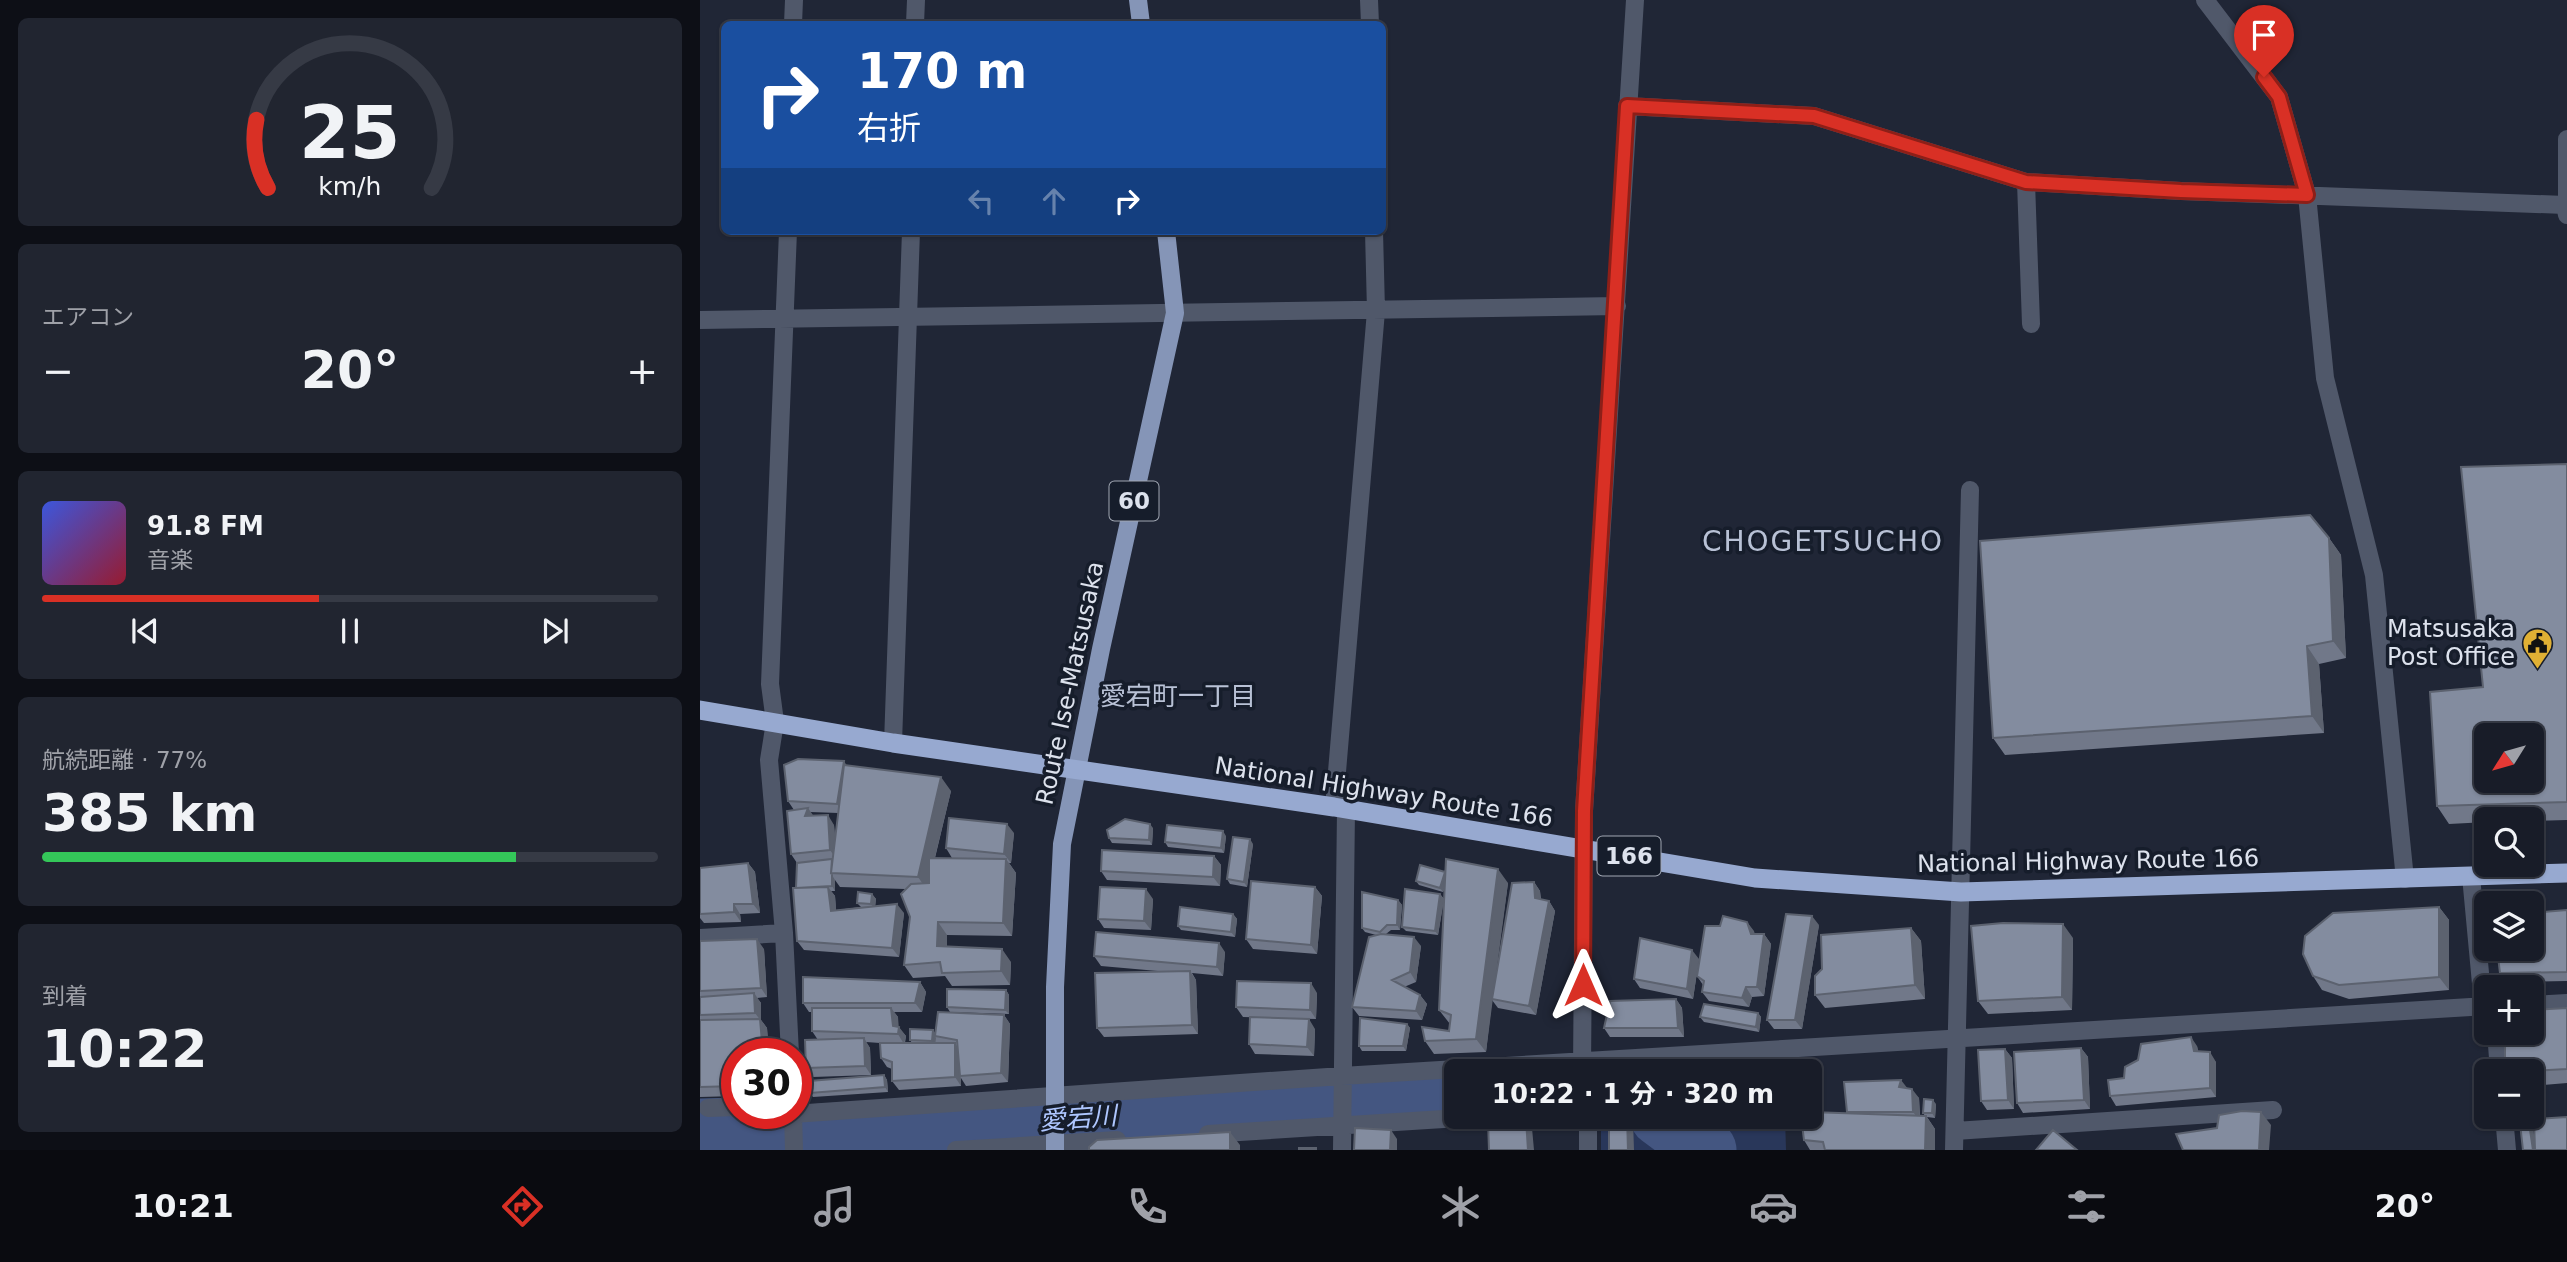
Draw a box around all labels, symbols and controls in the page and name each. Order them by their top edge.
pin [2234,5,2294,77]
icon: arrive [2245,16,2283,54]
text: 170 m [857,43,1027,100]
icon: right [742,49,833,140]
text: 25 [299,91,401,176]
text: 右折 [857,109,921,147]
text: km/h [318,172,382,201]
icon: left [962,182,1000,220]
icon: ahead [1035,182,1073,220]
icon: right [1108,182,1146,220]
text: エアコン [42,304,134,330]
text: 20° [301,340,399,400]
text: − [42,349,74,393]
text: + [626,349,658,393]
road number: 60 [1110,481,1158,520]
text: 91.8 FM [147,511,264,541]
district label: CHOGETSUCHO [1702,525,1944,558]
text: 音楽 [147,547,193,573]
street label: Route Ise-Matsusaka [1030,559,1110,807]
icon: previous [126,612,164,650]
icon: pause [331,612,369,650]
icon: next [536,612,574,650]
place label: Matsusaka Post Office [2387,615,2515,671]
public building icon: Matsusaka Post Office [2521,626,2555,670]
district label: 愛宕町一丁目 [1100,681,1256,711]
north arrow [2474,723,2544,793]
map controls [2474,723,2544,1129]
text: 航続距離 · 77% [42,747,207,773]
street label: National Highway Route 166 [1213,751,1555,833]
text: 385 km [42,783,257,843]
button: search [2474,807,2544,877]
road number: 166 [1598,836,1660,876]
street label: National Highway Route 166 [1917,844,2259,878]
button: layers [2474,891,2544,961]
position arrow [1546,948,1620,1022]
button: + [2474,975,2544,1045]
text: 到着 [42,983,88,1009]
text: 10:22 [42,1019,208,1079]
speed limit sign: 30 [721,1038,812,1129]
button: − [2474,1059,2544,1129]
text: 10:22 · 1 分 · 320 m [1492,1079,1774,1109]
water label: 愛宕川 [1038,1100,1121,1136]
icon: directions [498,1182,547,1231]
icon: music [810,1182,859,1231]
icon: phone [1123,1182,1172,1231]
icon: climate [1436,1182,1485,1231]
icon: car [1749,1182,1798,1231]
icon: filters [2062,1182,2111,1231]
text: 10:21 [132,1187,234,1225]
text: 20° [2374,1187,2435,1225]

